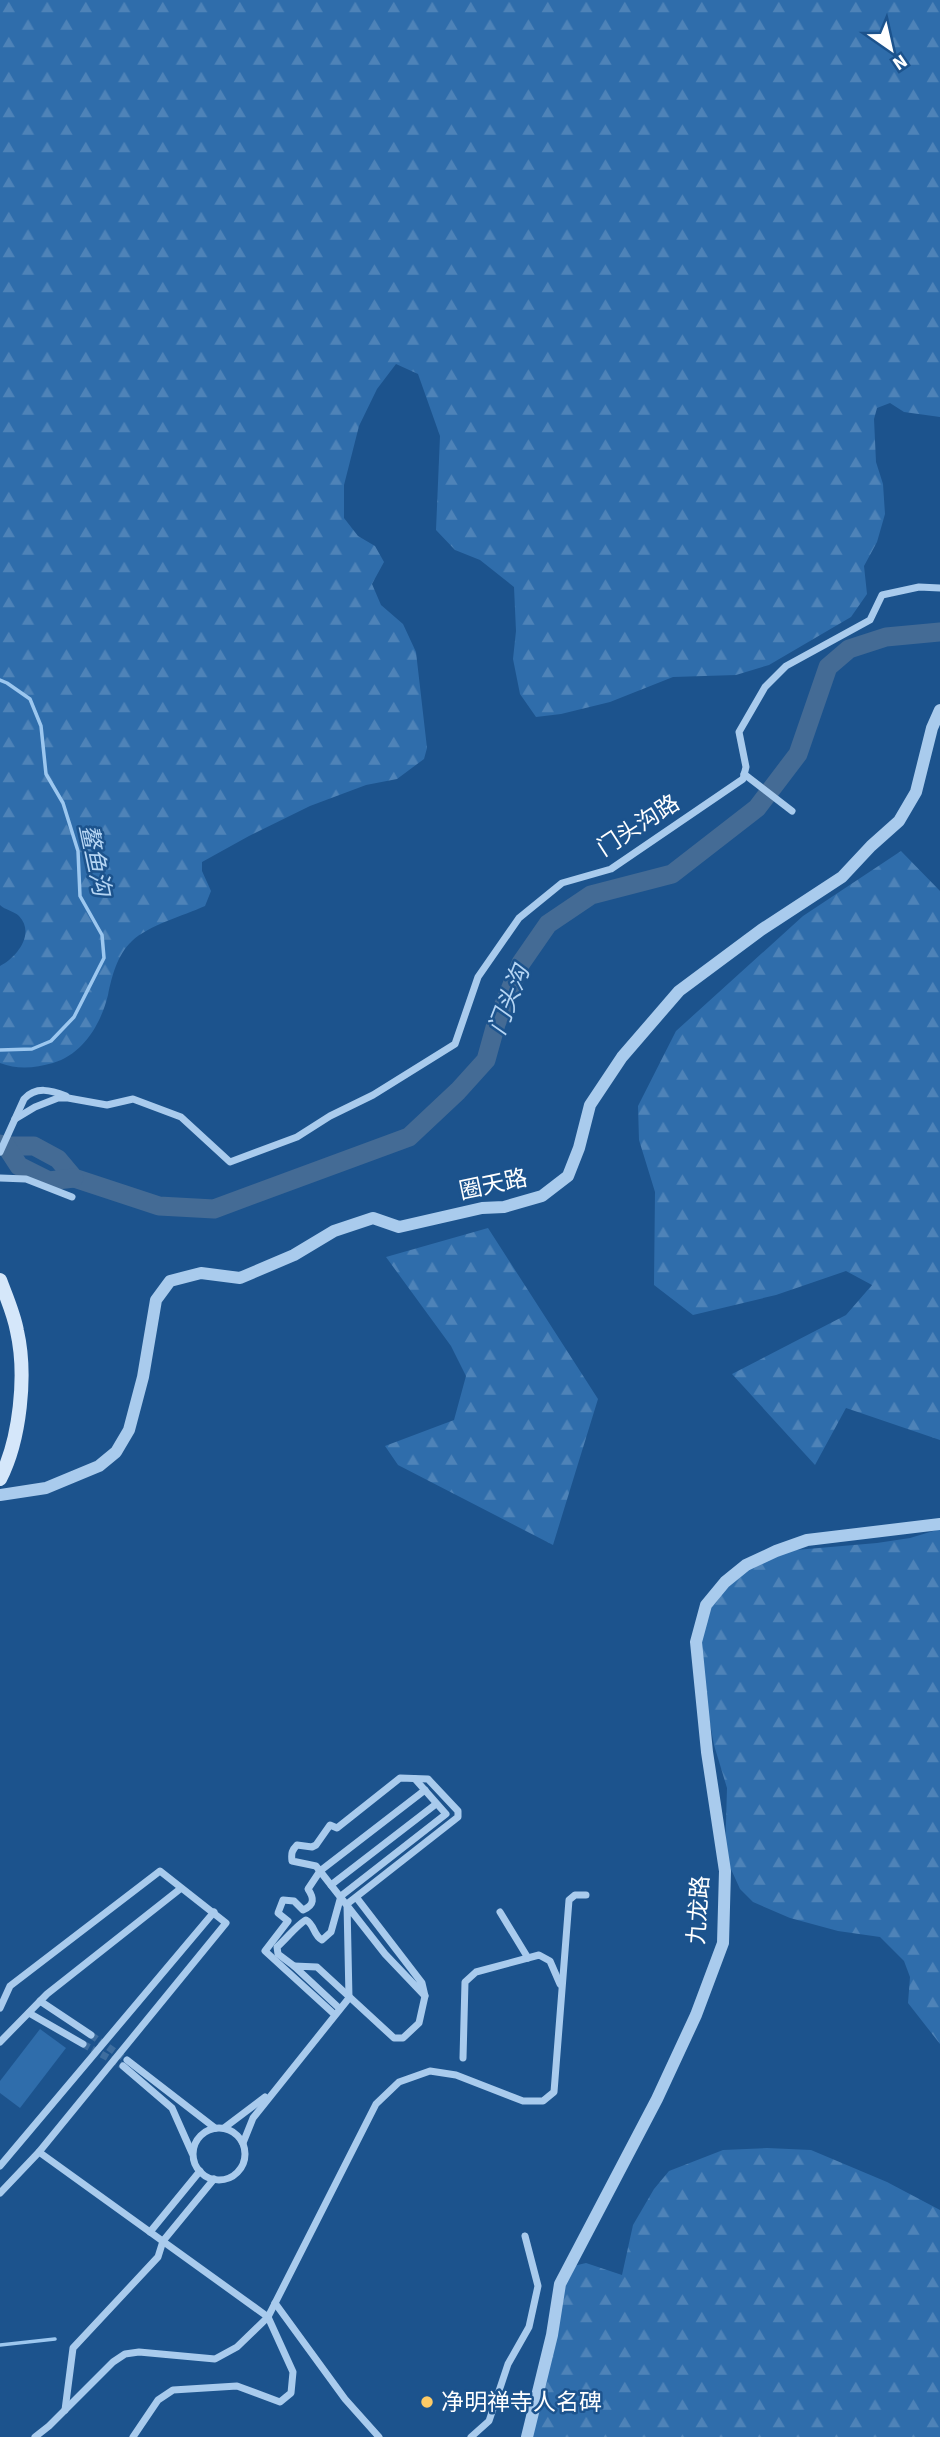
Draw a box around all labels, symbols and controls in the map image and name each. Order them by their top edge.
north arrow [856,14,926,84]
text: N [887,47,912,77]
street label: 门头沟路 [591,787,686,864]
water label: 鳌鱼沟 [70,821,120,902]
water label: 门头沟 [480,957,540,1040]
street label: 圈天路 [456,1161,530,1208]
street label: 九龙路 [680,1874,717,1946]
place label: 净明禅寺人名碑 [441,2386,602,2419]
marker: 净明禅寺人名碑 [419,2394,435,2410]

